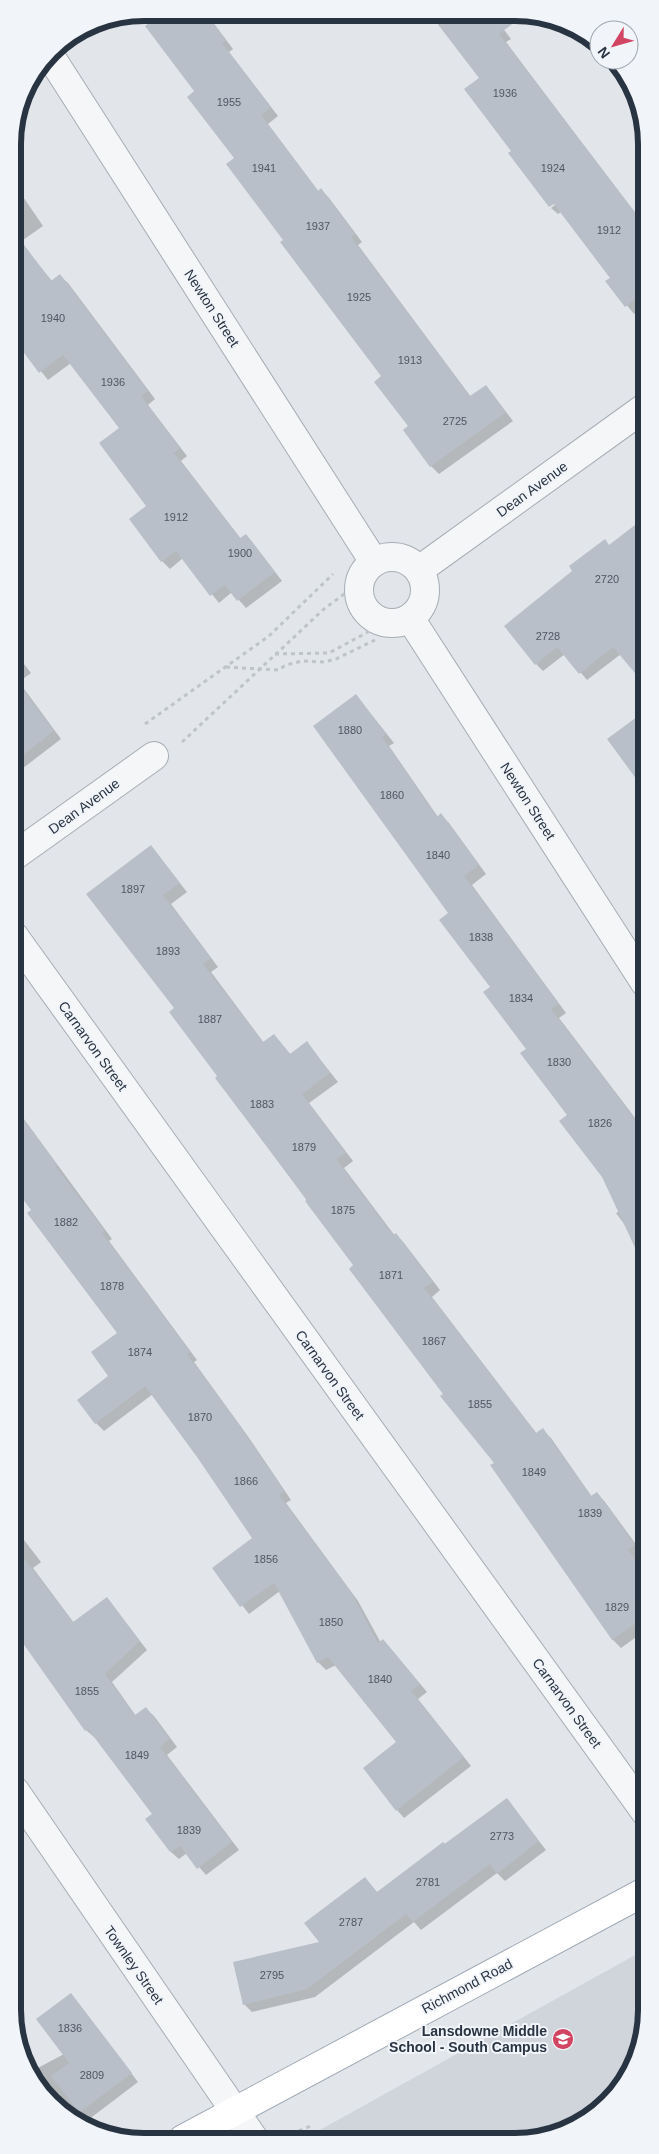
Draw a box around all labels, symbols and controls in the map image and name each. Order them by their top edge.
north arrow [589,20,639,70]
text: N [594,44,613,62]
house number: 1936 [493,87,517,99]
house number: 1955 [217,96,241,108]
house number: 1941 [252,162,276,174]
house number: 1924 [541,162,565,174]
house number: 1937 [306,220,330,232]
house number: 1912 [597,224,621,236]
street label: Newton Street [181,266,243,350]
house number: 1925 [347,291,371,303]
house number: 1940 [41,312,65,324]
house number: 1913 [398,354,422,366]
house number: 1936 [101,376,125,388]
house number: 2725 [443,415,467,427]
street label: Dean Avenue [493,458,571,520]
house number: 1912 [164,511,188,523]
house number: 1900 [228,547,252,559]
house number: 2720 [595,573,619,585]
house number: 2728 [536,630,560,642]
house number: 1880 [338,724,362,736]
street label: Newton Street [497,759,559,843]
street label: Dean Avenue [45,775,123,837]
house number: 1860 [380,789,404,801]
house number: 1840 [426,849,450,861]
house number: 1897 [121,883,145,895]
house number: 1838 [469,931,493,943]
house number: 1893 [156,945,180,957]
house number: 1834 [509,992,533,1004]
street label: Carnarvon Street [55,998,131,1094]
house number: 1887 [198,1013,222,1025]
house number: 1830 [547,1056,571,1068]
house number: 1883 [250,1098,274,1110]
house number: 1826 [588,1117,612,1129]
house number: 1879 [292,1141,316,1153]
house number: 1875 [331,1204,355,1216]
house number: 1882 [54,1216,78,1228]
house number: 1871 [379,1269,403,1281]
house number: 1878 [100,1280,124,1292]
street label: Carnarvon Street [292,1327,368,1423]
house number: 1867 [422,1335,446,1347]
house number: 1874 [128,1346,152,1358]
house number: 1855 [468,1398,492,1410]
house number: 1870 [188,1411,212,1423]
house number: 1849 [522,1466,546,1478]
house number: 1866 [234,1475,258,1487]
house number: 1839 [578,1507,602,1519]
house number: 1856 [254,1553,278,1565]
house number: 1829 [605,1601,629,1613]
house number: 1850 [319,1616,343,1628]
street label: Carnarvon Street [529,1655,605,1751]
house number: 1840 [368,1673,392,1685]
house number: 1855 [75,1685,99,1697]
house number: 1849 [125,1749,149,1761]
house number: 1839 [177,1824,201,1836]
house number: 2773 [490,1830,514,1842]
house number: 2781 [416,1876,440,1888]
house number: 2787 [339,1916,363,1928]
street label: Townley Street [101,1923,167,2007]
street label: Richmond Road [419,1955,515,2017]
house number: 2795 [260,1969,284,1981]
house number: 1836 [58,2022,82,2034]
place label: Lansdowne Middle School - South Campus [389,2023,547,2055]
school or university icon: Lansdowne Middle School - South Campus [551,2027,575,2051]
house number: 2809 [80,2069,104,2081]

